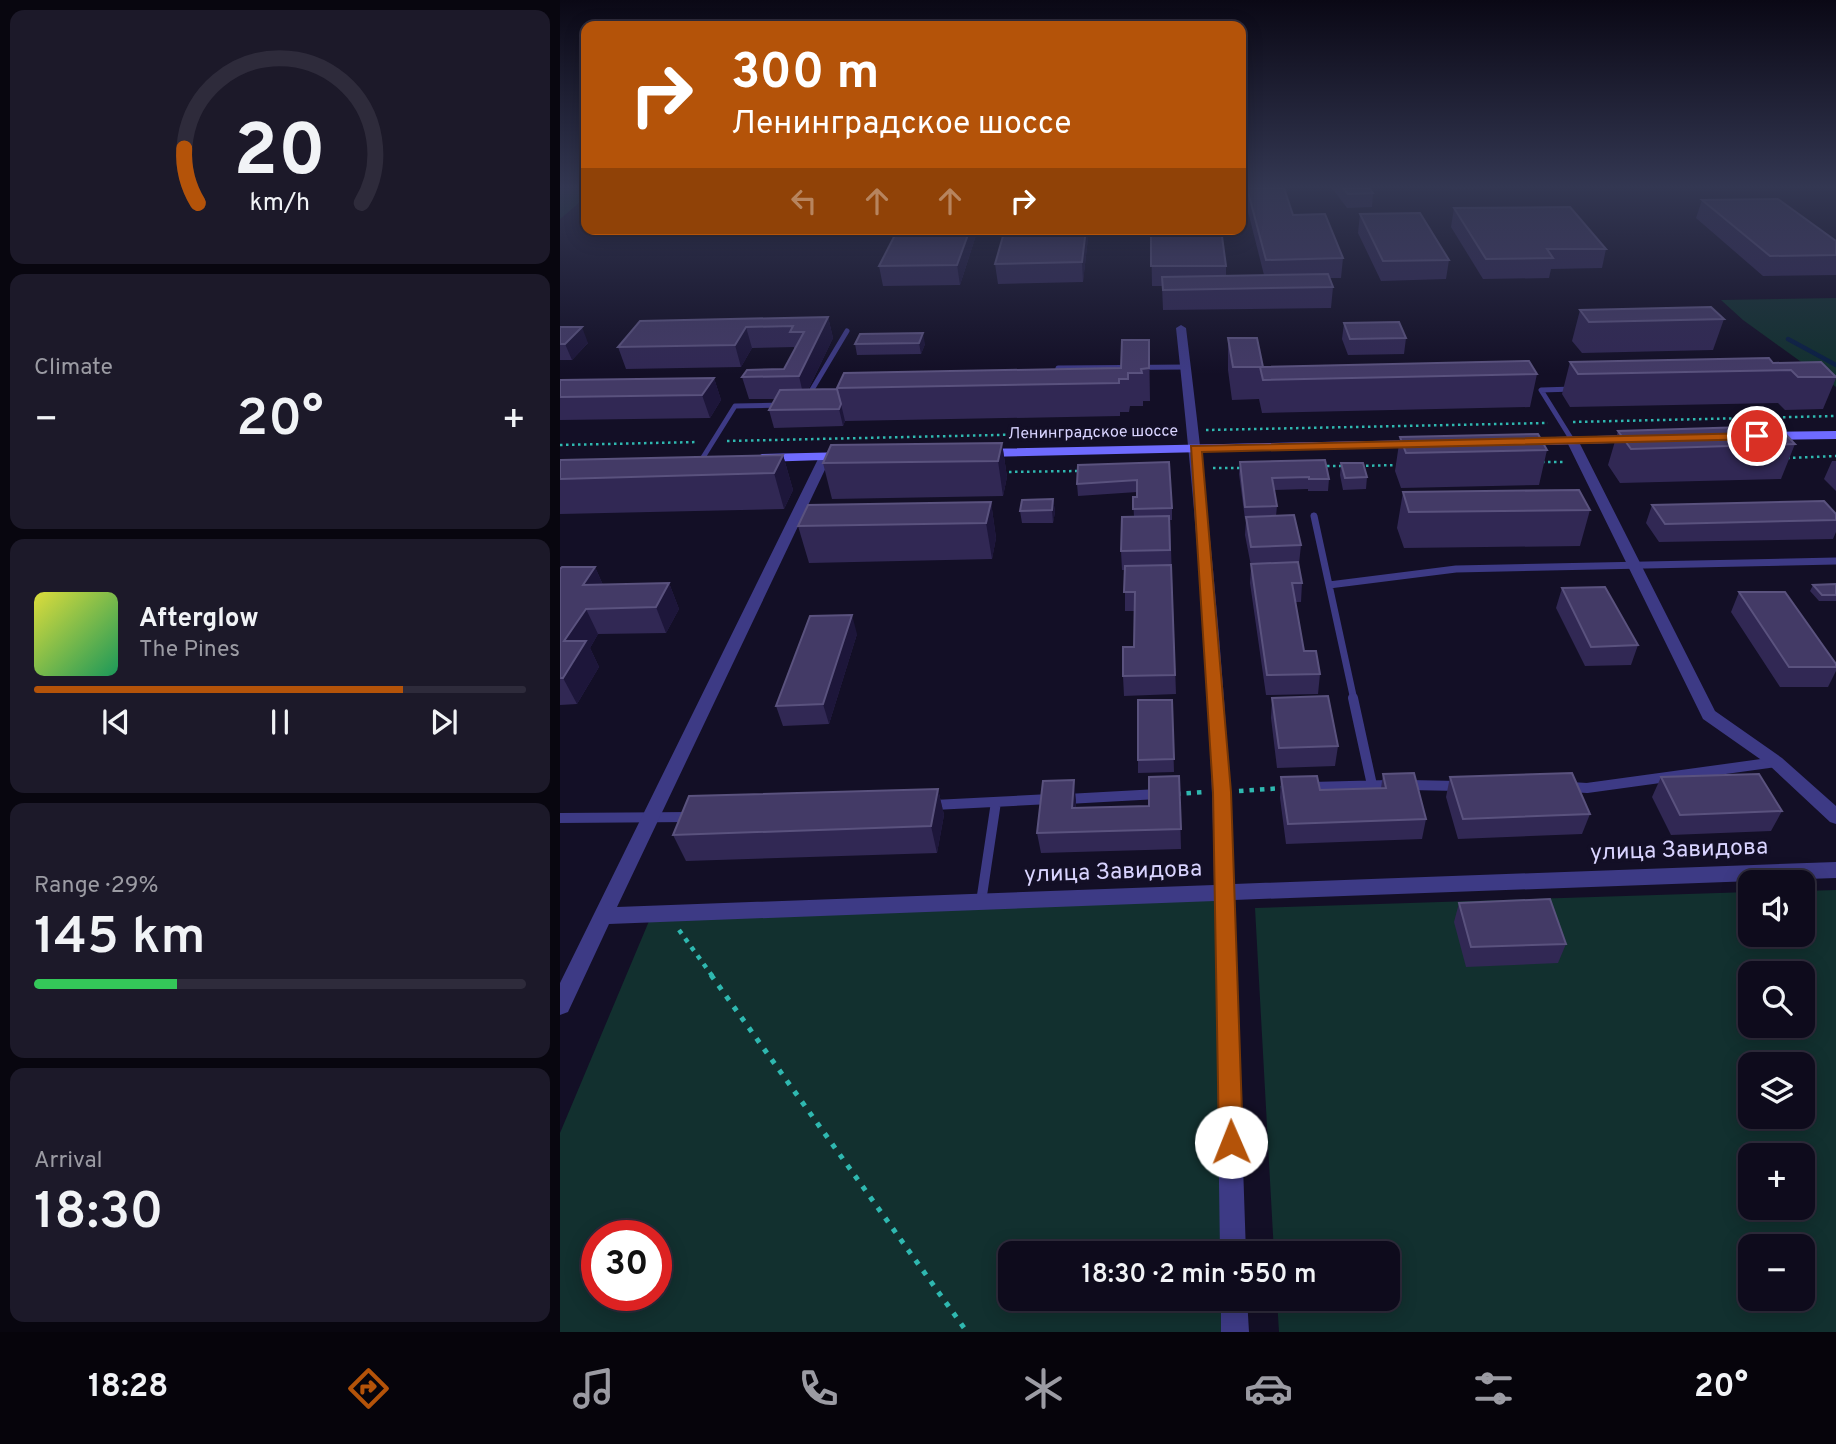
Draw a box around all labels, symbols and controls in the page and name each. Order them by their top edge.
text: 300 m [731,44,879,106]
icon: right [616,49,707,140]
text: Ленинградское шоссе [731,105,1071,145]
text: 20 [234,110,326,202]
icon: left [785,182,823,220]
icon: ahead [858,182,896,220]
icon: ahead [931,182,969,220]
icon: right [1004,182,1042,220]
text: km/h [250,188,310,220]
text: Climate [34,354,113,383]
text: 20° [236,388,324,454]
text: − [34,397,59,446]
text: + [501,397,526,446]
pin [1727,406,1787,466]
icon: arrive [1738,417,1776,455]
street label: Ленинградское шоссе [1008,422,1178,444]
text: Afterglow [139,603,259,636]
text: The Pines [139,636,240,665]
icon: previous [97,703,135,741]
icon: pause [261,703,299,741]
icon: next [425,703,463,741]
street label: улица Завидова [1589,833,1769,869]
street label: улица Завидова [1023,855,1203,891]
map controls [1738,870,1815,1311]
button: sound [1738,870,1815,947]
text: Range · 29% [34,872,159,901]
text: 145 km [34,906,206,972]
button: search [1738,961,1815,1038]
button: layers [1738,1052,1815,1129]
position arrow [1194,1105,1268,1179]
button: + [1738,1143,1815,1220]
text: Arrival [34,1147,103,1176]
text: 18:30 [34,1181,164,1247]
speed limit sign: 30 [581,1220,672,1311]
button: − [1738,1234,1815,1311]
text: 18:30 · 2 min · 550 m [1082,1259,1316,1292]
icon: directions [344,1364,393,1413]
icon: music [569,1364,618,1413]
icon: phone [794,1364,843,1413]
icon: climate [1019,1364,1068,1413]
icon: car [1244,1364,1293,1413]
icon: filters [1469,1364,1518,1413]
text: 18:28 [88,1368,168,1408]
text: 20° [1694,1368,1748,1408]

